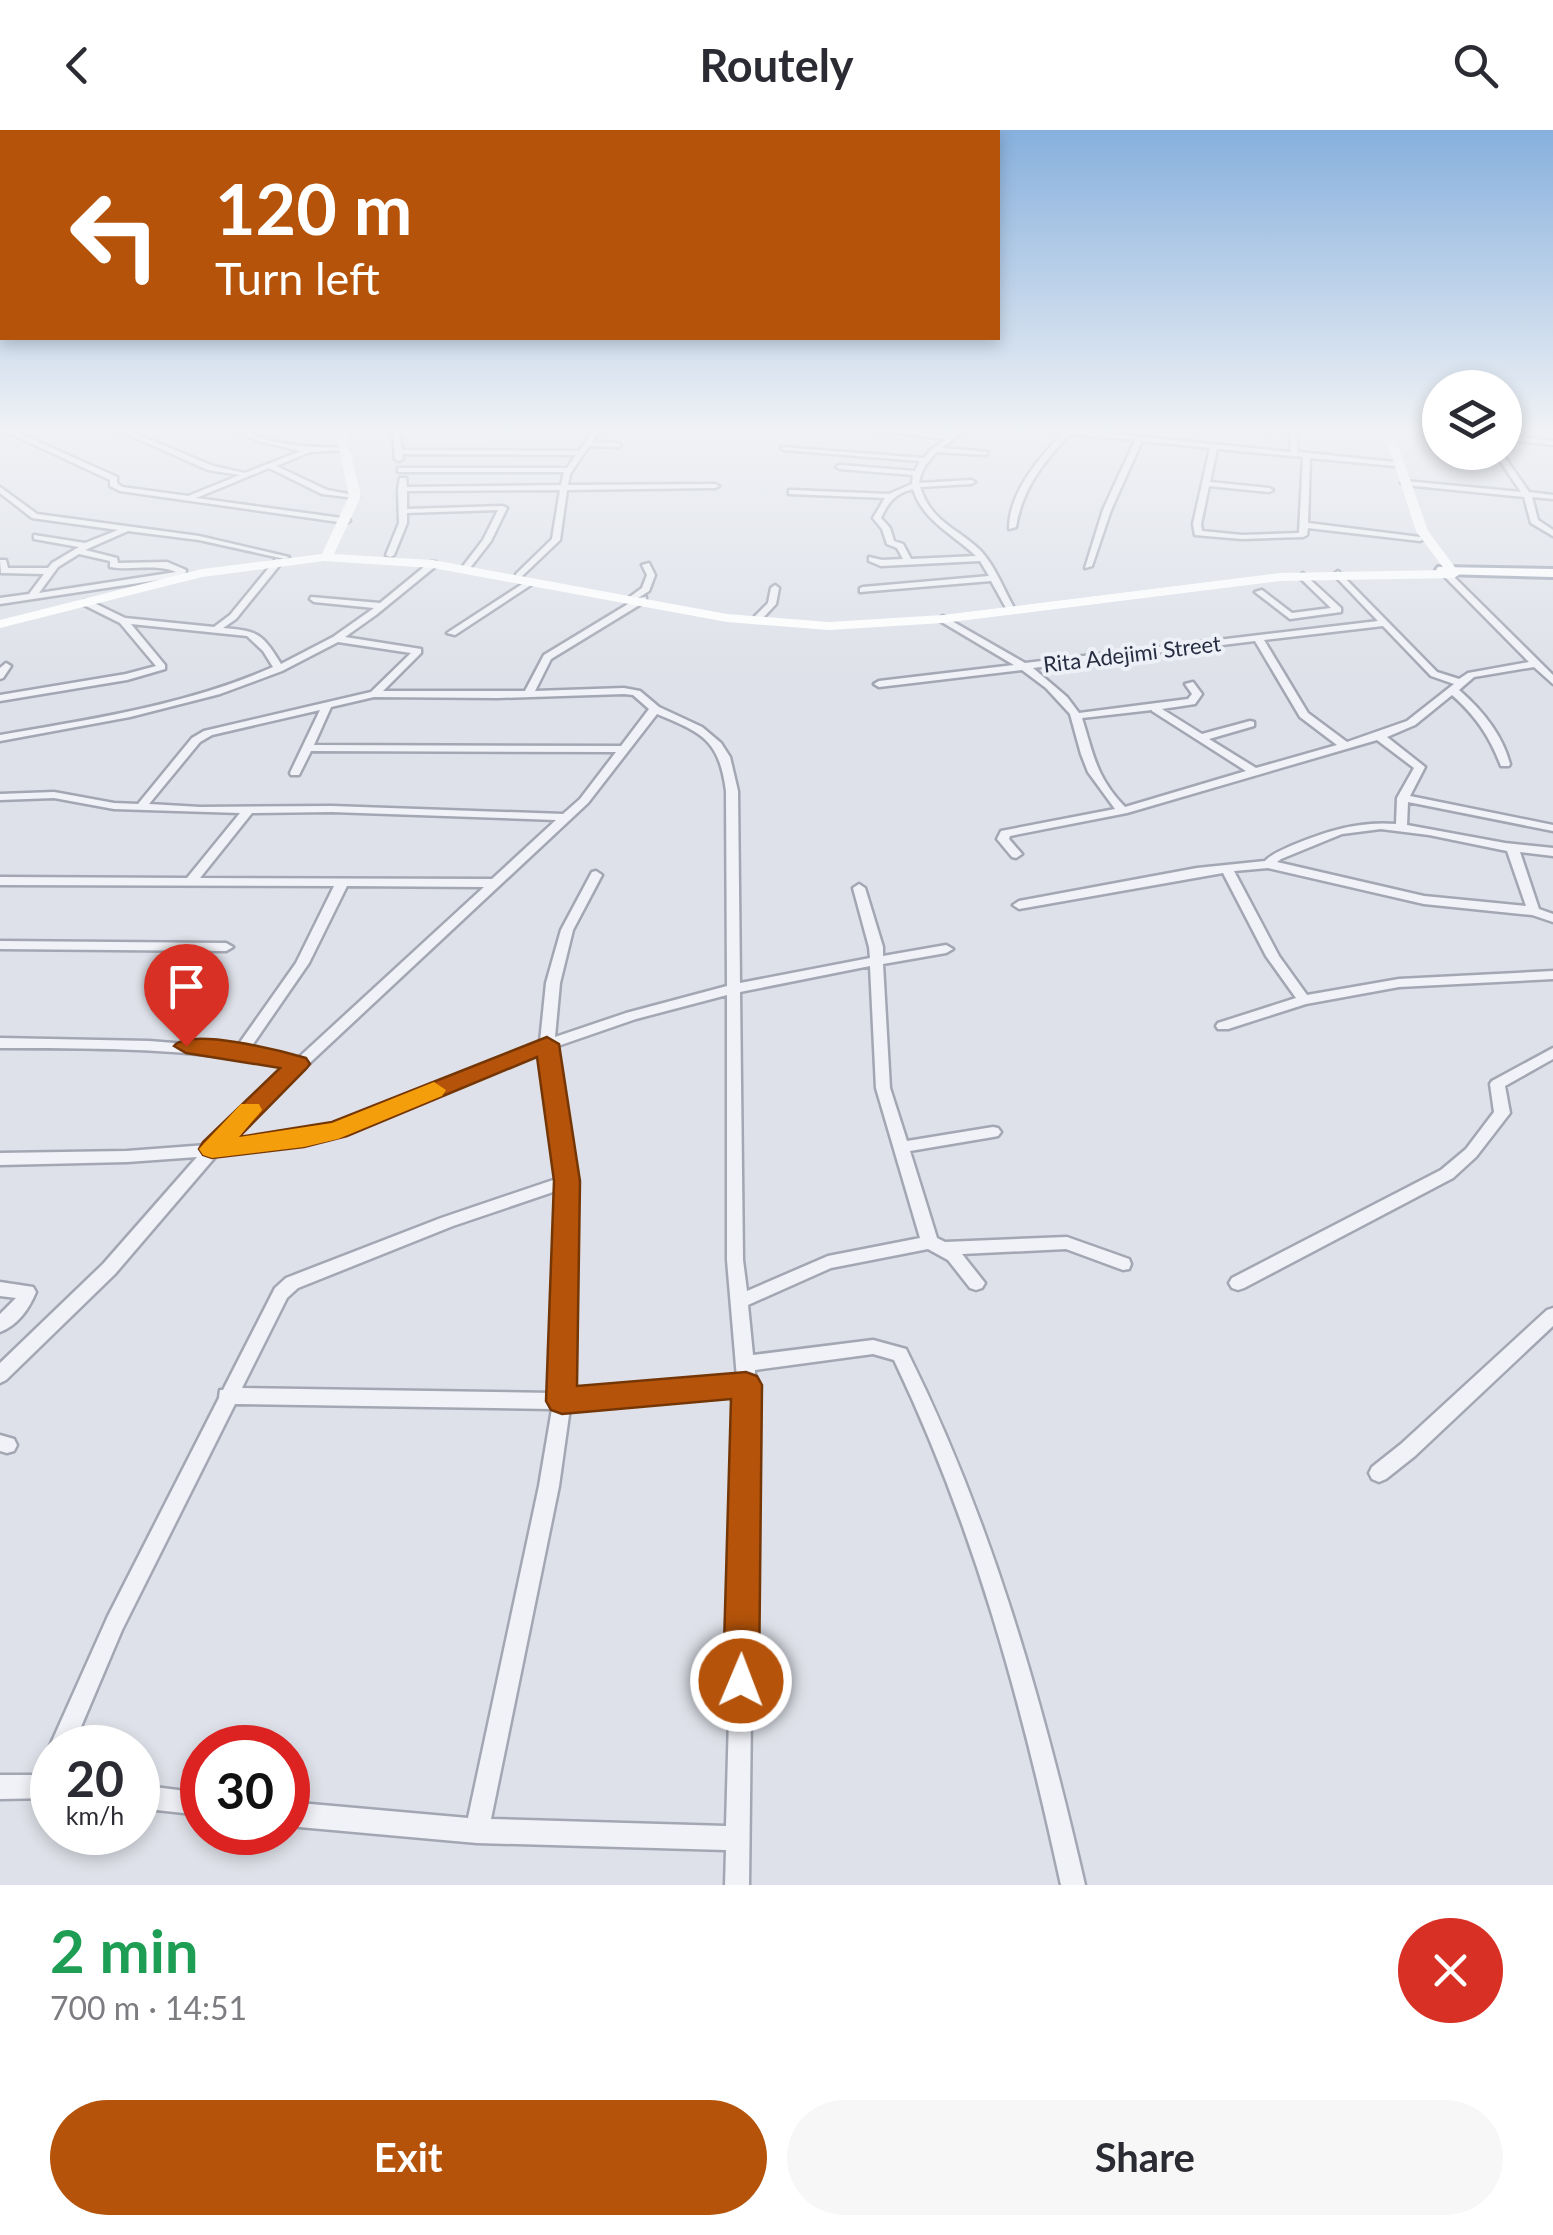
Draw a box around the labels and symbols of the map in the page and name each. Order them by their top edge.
street label: Rita Adejimi Street [1042,629,1222,678]
pin [144,944,229,1047]
position arrow [689,1629,793,1733]
speed limit sign: 30 [180,1725,310,1855]

